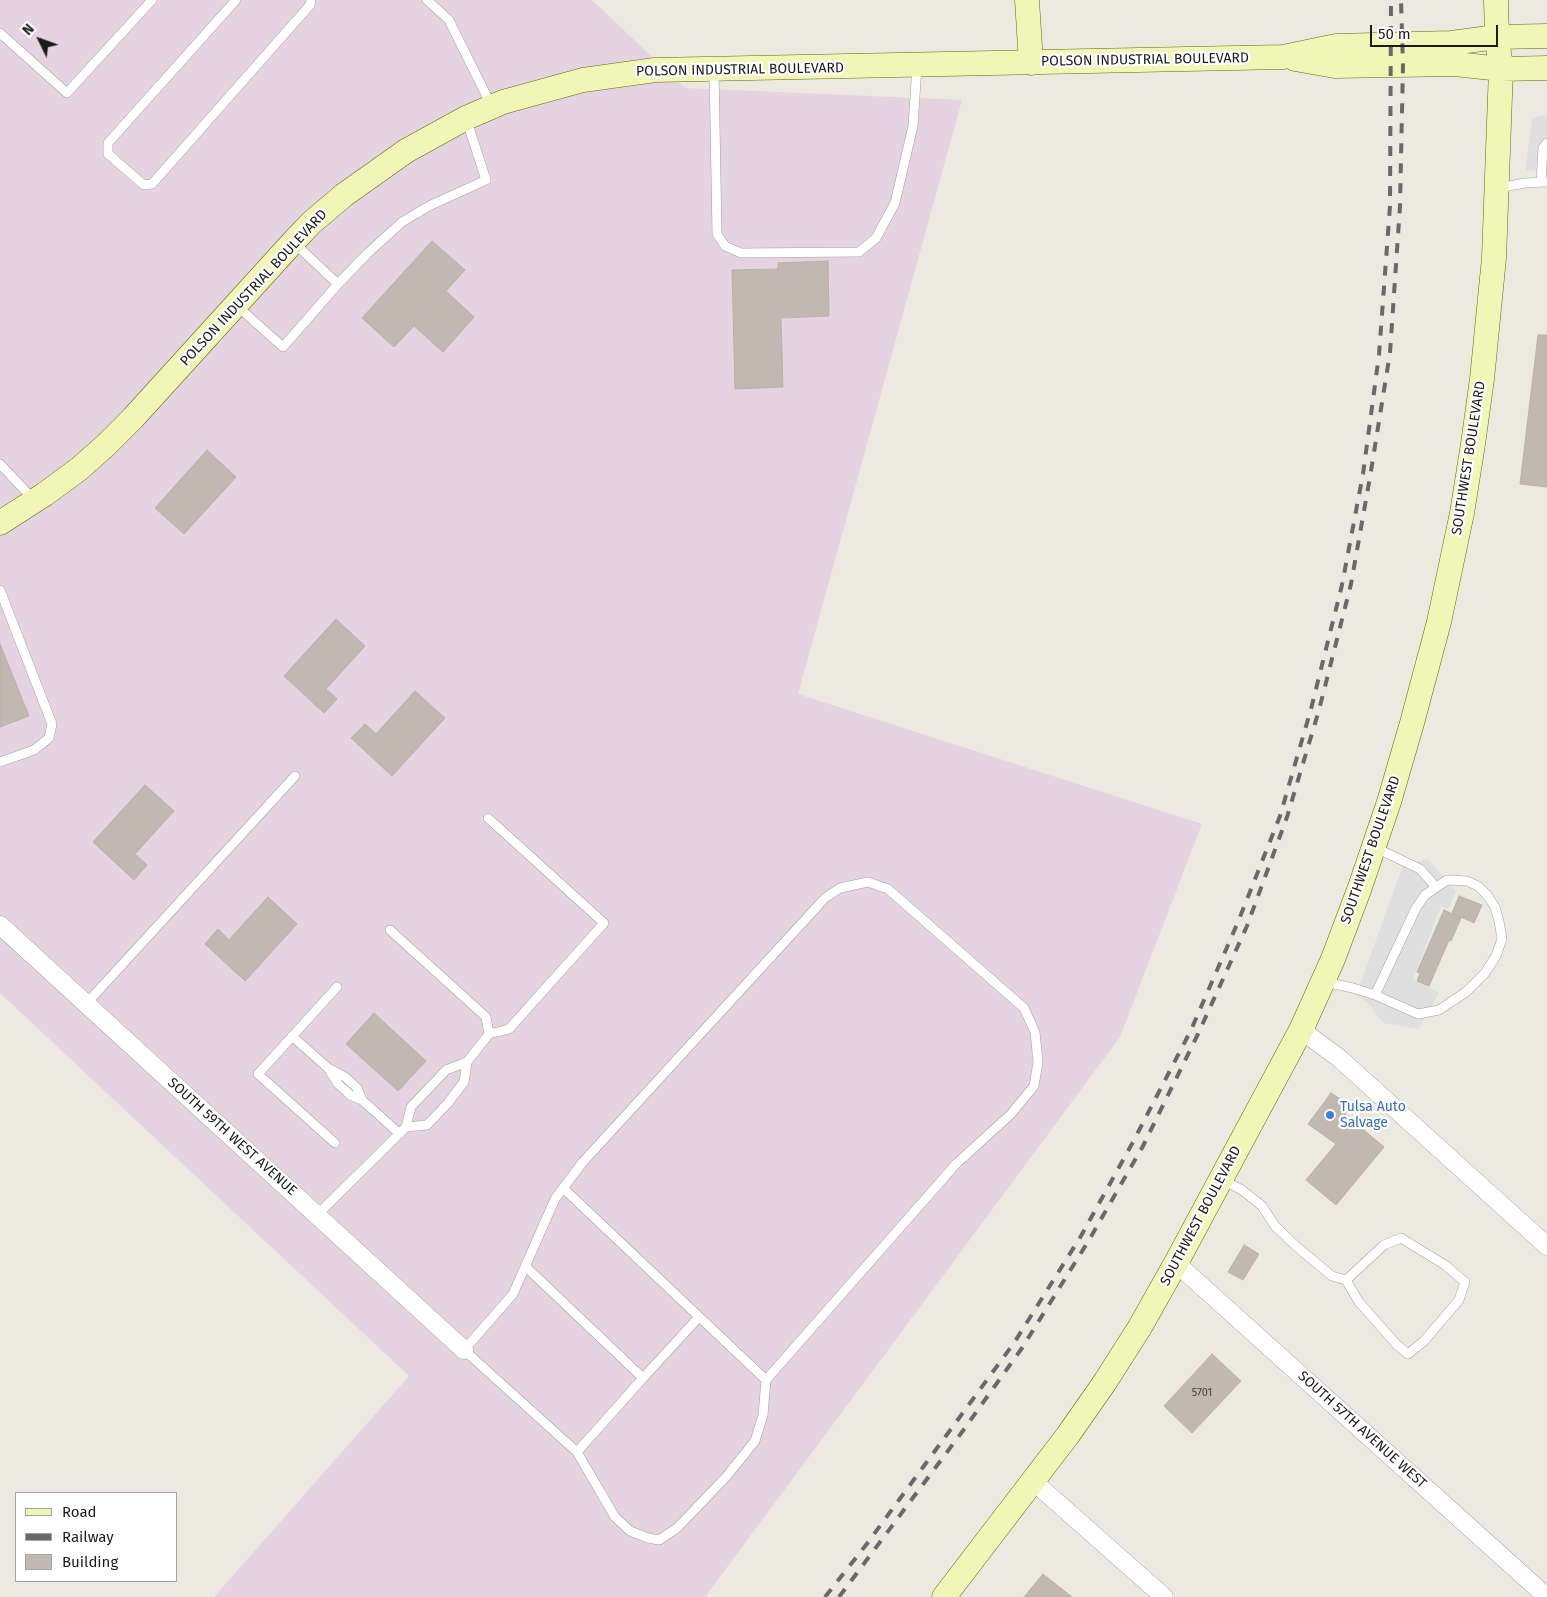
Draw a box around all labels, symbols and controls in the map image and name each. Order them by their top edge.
north arrow [15,15,65,65]
scale bar [1372,15,1500,47]
text: N [19,20,38,39]
text: 50 m [1378,25,1411,43]
street label: POLSON INDUSTRIAL BOULEVARD [1041,50,1249,70]
street label: POLSON INDUSTRIAL BOULEVARD [636,60,844,80]
street label: POLSON INDUSTRIAL BOULEVARD [177,206,331,370]
street label: SOUTHWEST BOULEVARD [1449,380,1489,536]
street label: SOUTHWEST BOULEVARD [1338,774,1404,926]
street label: SOUTH 59TH WEST AVENUE [164,1075,300,1199]
place label: Tulsa Auto Salvage [1340,1099,1406,1132]
marker: Tulsa Auto Salvage [1324,1109,1336,1121]
street label: SOUTHWEST BOULEVARD [1157,1143,1245,1289]
street label: SOUTH 57TH AVENUE WEST [1294,1368,1430,1492]
house number: 5701 [1192,1386,1212,1400]
legend [15,1492,178,1582]
text: Road [62,1503,97,1521]
text: Railway [62,1528,114,1546]
text: Building [62,1553,118,1571]

